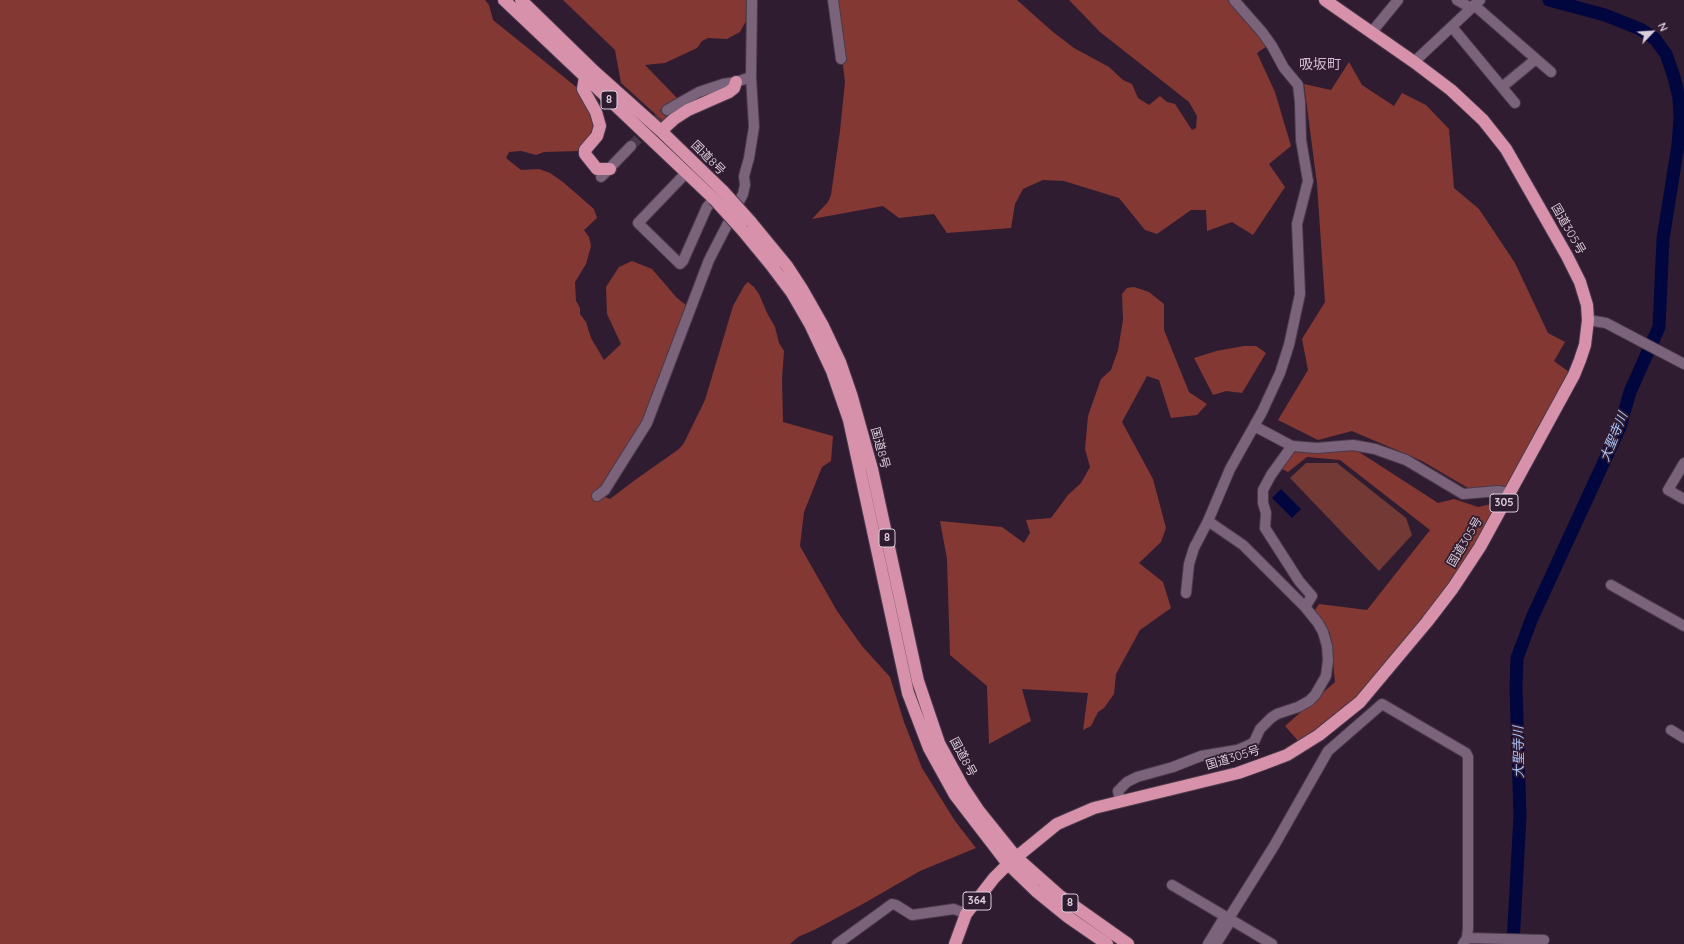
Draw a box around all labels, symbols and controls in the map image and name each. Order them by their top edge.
north arrow [1632,12,1672,52]
text: N [1655,20,1671,34]
district label: 吸坂町 [1299,57,1341,73]
road number: 8 [601,91,617,109]
street label: 国道8号 [688,138,728,178]
street label: 国道305号 [1548,201,1588,257]
water label: 大聖寺川 [1597,410,1631,464]
street label: 国道8号 [868,426,892,470]
road number: 305 [1490,494,1518,512]
street label: 国道305号 [1444,514,1486,570]
road number: 8 [879,529,895,547]
water label: 大聖寺川 [1511,726,1527,778]
street label: 国道8号 [947,735,979,779]
street label: 国道305号 [1204,743,1262,773]
road number: 364 [963,892,991,910]
road number: 8 [1062,894,1078,912]

